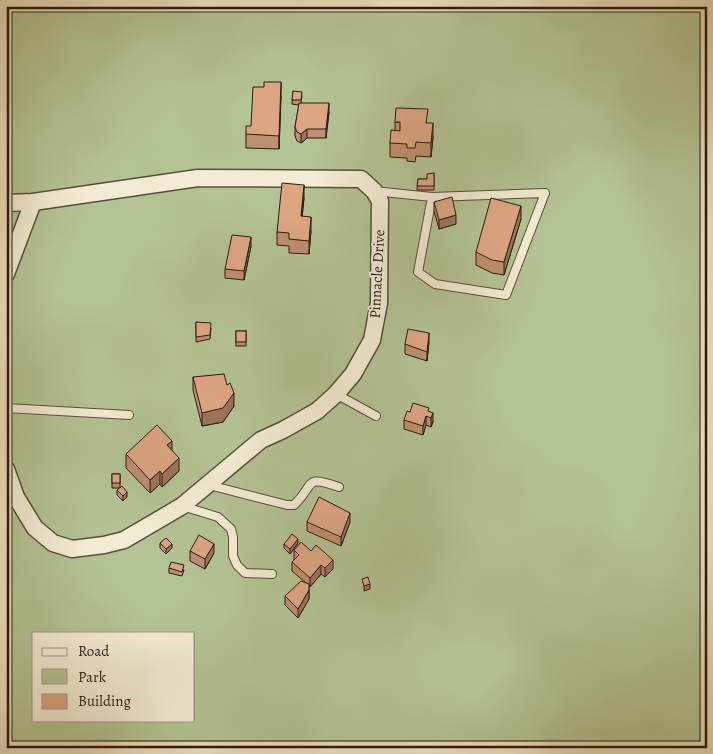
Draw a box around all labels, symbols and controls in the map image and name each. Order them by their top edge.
street label: Pinnacle Drive [365,229,389,319]
legend [32,632,195,722]
text: Road [78,641,110,661]
text: Park [78,667,107,687]
text: Building [78,691,131,711]

